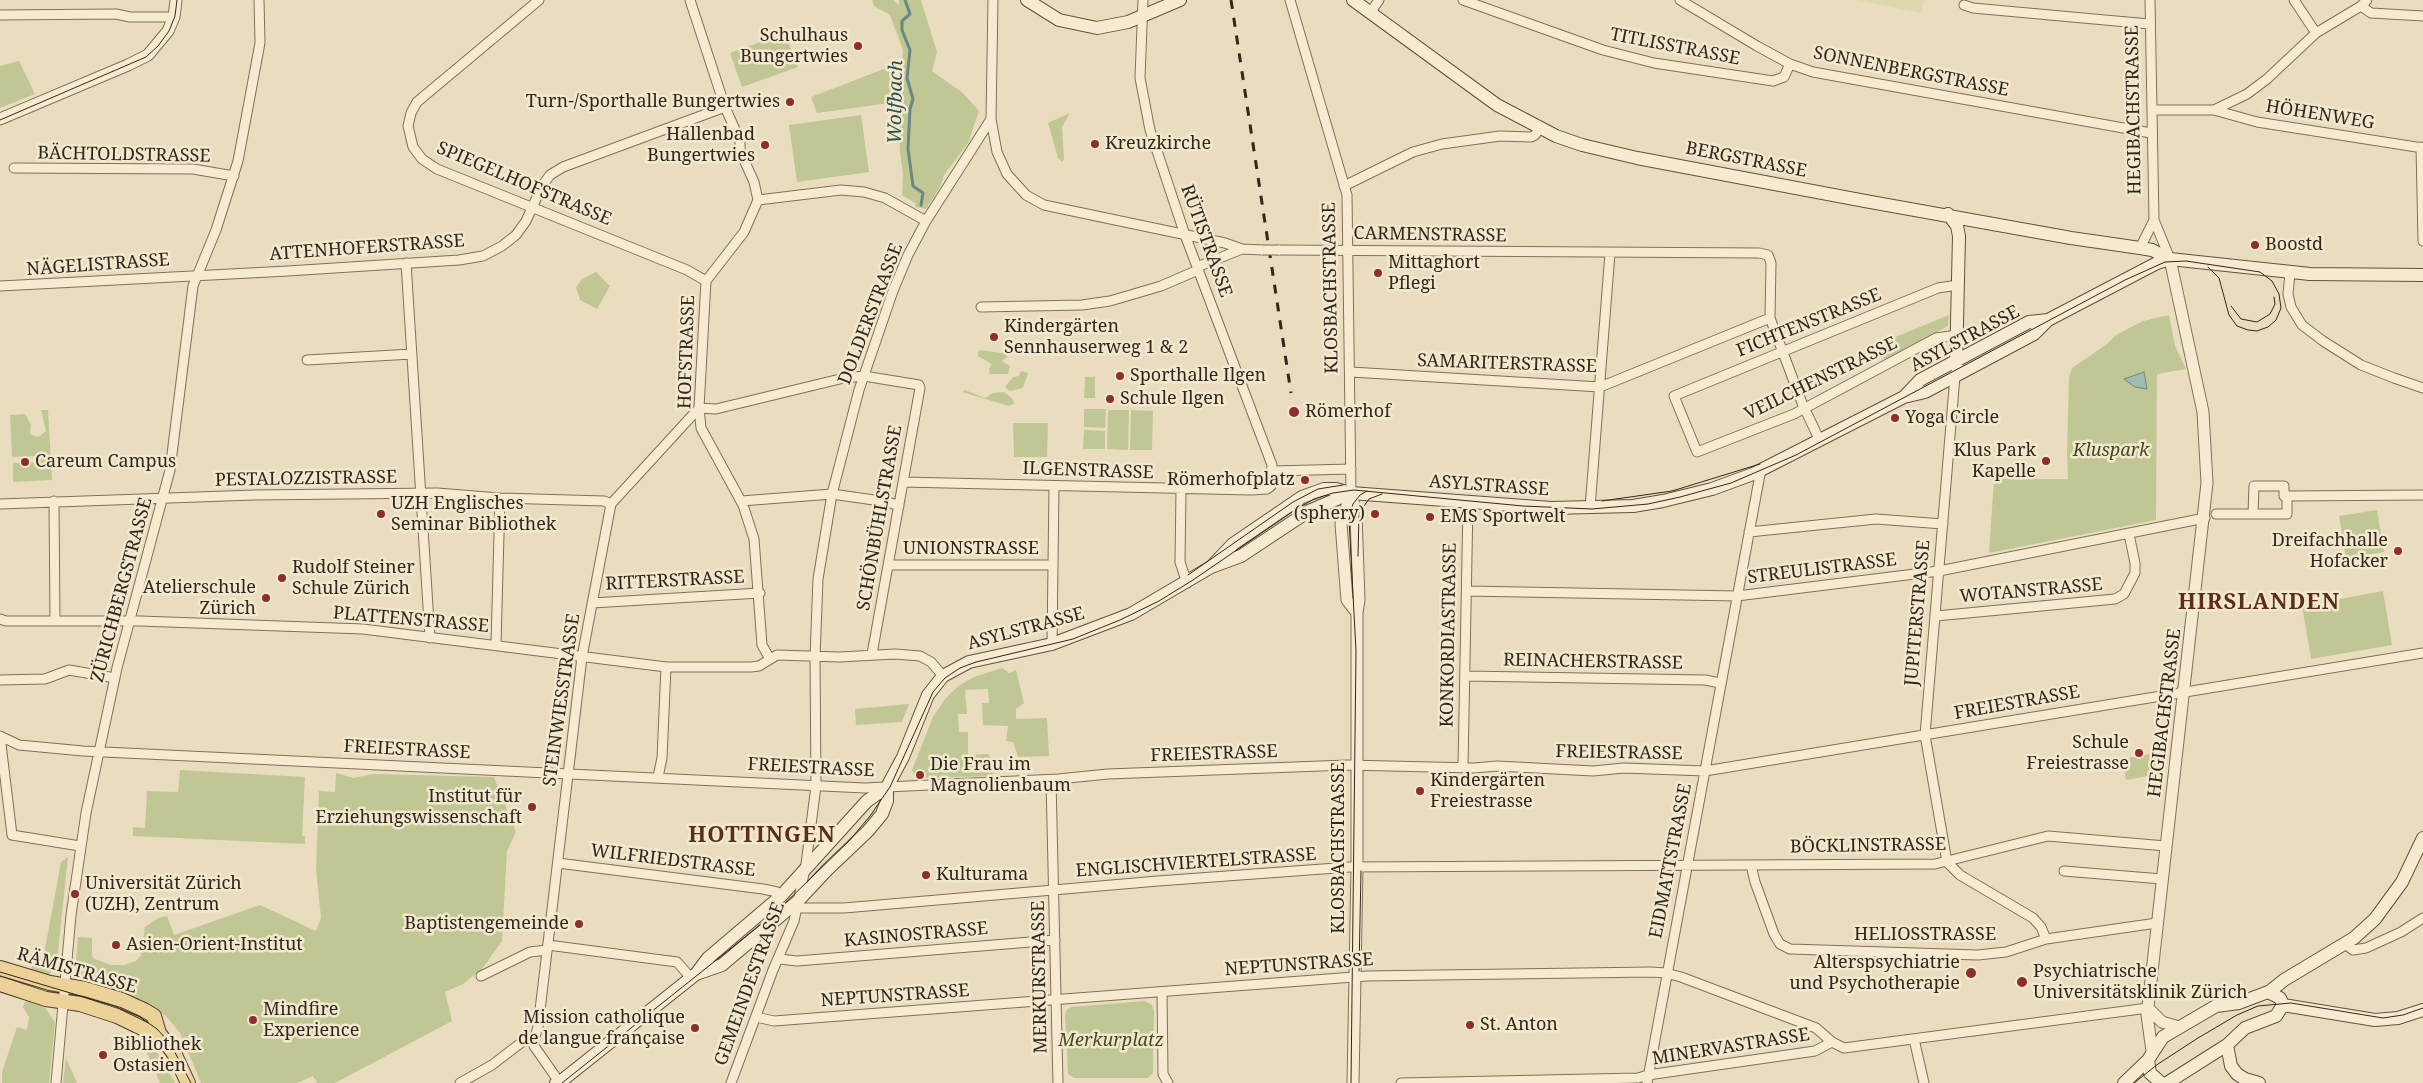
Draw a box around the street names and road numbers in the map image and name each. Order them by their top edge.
street label: TITLISSTRASSE [1608,24,1742,70]
street label: HEGIBACHSTRASSE [2122,25,2146,195]
street label: SONNENBERGSTRASSE [1811,42,2011,102]
street label: HÖHENWEG [2264,96,2376,134]
street label: SPIEGELHOFSTRASSE [433,137,615,231]
street label: BERGSTRASSE [1684,138,1808,182]
street label: BÄCHTOLDSTRASSE [37,143,211,167]
street label: RÜTISTRASSE [1176,182,1236,300]
street label: KLOSBACHSTRASSE [1319,202,1343,374]
street label: CARMENSTRASSE [1353,223,1507,247]
street label: ATTENHOFERSTRASSE [269,230,465,266]
street label: DOLDERSTRASSE [834,240,908,388]
street label: NÄGELISTRASSE [26,249,170,281]
street label: FICHTENSTRASSE [1733,284,1885,362]
street label: HOFSTRASSE [674,295,700,409]
street label: ASYLSTRASSE [1907,301,2023,377]
street label: VEILCHENSTRASSE [1741,333,1901,425]
street label: SAMARITERSTRASSE [1417,350,1597,378]
street label: SCHÖNBÜHLSTRASSE [853,423,907,613]
street label: ILGENSTRASSE [1022,458,1154,484]
street label: PESTALOZZISTRASSE [215,467,397,491]
street label: ASYLSTRASSE [1428,471,1550,501]
street label: ZÜRICHBERGSTRASSE [87,495,157,685]
street label: UNIONSTRASSE [903,538,1039,560]
street label: JUPITERSTRASSE [1901,539,1935,687]
street label: KONKORDIASTRASSE [1437,542,1461,728]
street label: STREULISTRASSE [1746,549,1898,589]
street label: RITTERSTRASSE [605,567,745,595]
street label: WOTANSTRASSE [1959,574,2103,608]
street label: PLATTENSTRASSE [332,602,490,638]
street label: ASYLSTRASSE [965,603,1087,655]
street label: STEINWIESSTRASSE [539,612,585,788]
street label: HEGIBACHSTRASSE [2144,627,2186,799]
street label: REINACHERSTRASSE [1503,650,1683,674]
street label: FREIESTRASSE [1952,681,2082,725]
street label: FREIESTRASSE [343,736,471,764]
street label: FREIESTRASSE [1150,741,1278,767]
street label: FREIESTRASSE [1555,741,1683,765]
street label: FREIESTRASSE [747,754,875,782]
street label: KLOSBACHSTRASSE [1328,762,1350,934]
street label: EIDMATTSTRASSE [1645,782,1697,940]
street label: BÖCKLINSTRASSE [1790,834,1946,858]
street label: WILFRIEDSTRASSE [589,840,757,882]
street label: ENGLISCHVIERTELSTRASSE [1075,844,1317,882]
street label: GEMEINDESTRASSE [710,899,790,1069]
street label: MERKURSTRASSE [1028,900,1052,1054]
street label: KASINOSTRASSE [843,918,989,952]
street label: HELIOSSTRASSE [1854,924,1996,946]
street label: RÄMISTRASSE [15,944,139,998]
street label: NEPTUNSTRASSE [1224,949,1374,981]
street label: NEPTUNSTRASSE [820,980,970,1012]
street label: MINERVASTRASSE [1651,1024,1811,1070]

